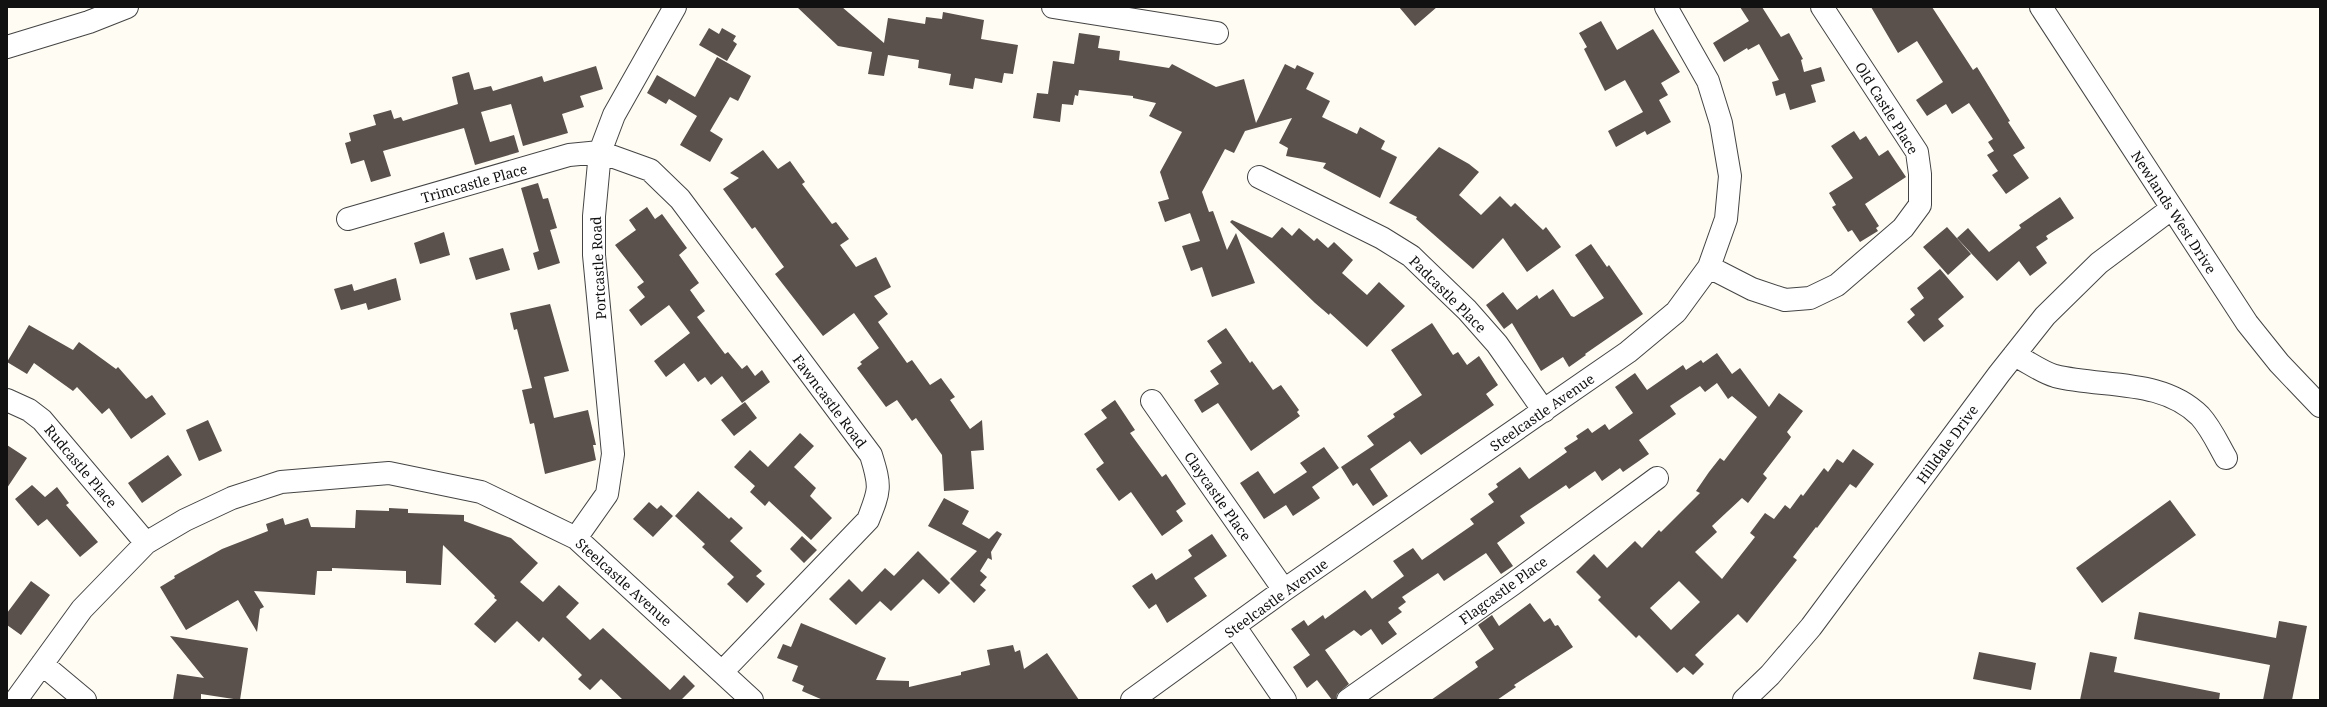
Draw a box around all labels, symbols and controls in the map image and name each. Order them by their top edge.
street label: Old Castle Place [1851,58,1923,158]
street label: Newlands West Drive [2127,147,2221,277]
street label: Trimcastle Place [419,159,529,207]
street label: Portcastle Road [586,216,610,320]
street label: Padcastle Place [1405,251,1491,337]
street label: Fawncastle Road [789,351,872,452]
street label: Steelcastle Avenue [1486,369,1598,455]
street label: Hilldale Drive [1912,401,1982,487]
street label: Rudcastle Place [41,420,121,512]
street label: Claycastle Place [1180,448,1256,544]
street label: Steelcastle Avenue [572,534,676,630]
street label: Flagcastle Place [1455,552,1551,628]
street label: Steelcastle Avenue [1221,554,1331,642]

